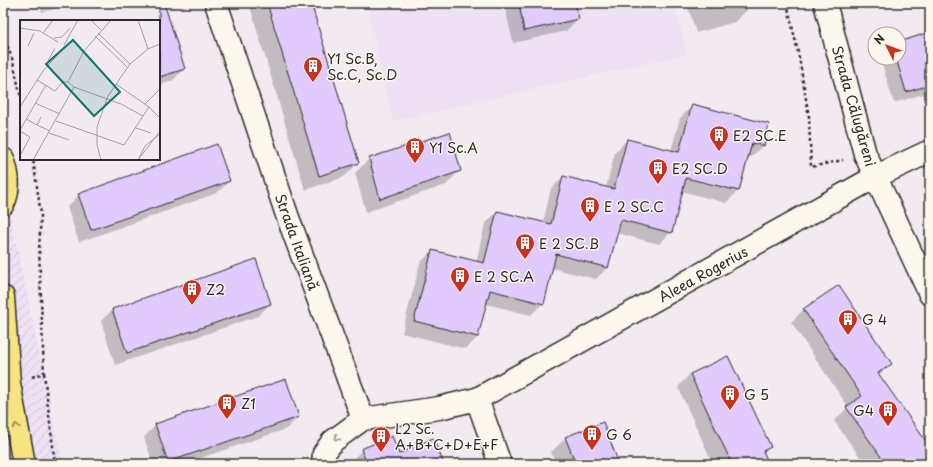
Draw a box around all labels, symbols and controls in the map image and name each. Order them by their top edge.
inset map [20,20,160,160]
north arrow [867,26,907,66]
text: N [870,30,889,48]
street label: Strada Călugăreni [827,43,881,169]
place label: Y1 Sc.B, Sc.C, Sc.D [327,48,397,85]
building icon: Y1 Sc.B, Sc.C, Sc.D [302,55,324,83]
building icon: E2 SC.E [708,124,730,152]
place label: E2 SC.E [733,125,787,146]
building icon: Y1 Sc.A [404,136,426,164]
place label: Y1 Sc.A [429,137,478,158]
building icon: E2 SC.D [647,157,669,185]
place label: E2 SC.D [672,158,728,179]
street label: Strada Italiană [270,191,324,294]
building icon: E 2 SC.C [579,195,601,223]
place label: E 2 SC.C [604,196,664,217]
building icon: E 2 SC.B [514,232,536,260]
place label: E 2 SC.B [539,233,599,254]
street label: Aleea Rogerius [655,241,751,307]
building icon: E 2 SC.A [449,265,471,293]
place label: E 2 SC.A [474,266,534,287]
building icon: Z2 [181,278,203,306]
place label: Z2 [206,279,225,300]
building icon: G 4 [837,308,859,336]
place label: G 4 [862,309,887,330]
building icon: G 5 [719,383,741,411]
place label: G 5 [744,384,769,405]
building icon: Z1 [216,392,238,420]
place label: Z1 [241,393,256,414]
building icon: G4 [877,399,899,427]
place label: G4 [853,400,874,421]
place label: L2 Sc. A+B+C+D+E+F [395,418,498,455]
one-way arrow [13,423,21,429]
building icon: G 6 [581,423,603,451]
place label: G 6 [606,424,632,445]
building icon: L2 Sc. A+B+C+D+E+F [370,425,392,453]
one-way arrow [335,433,342,440]

